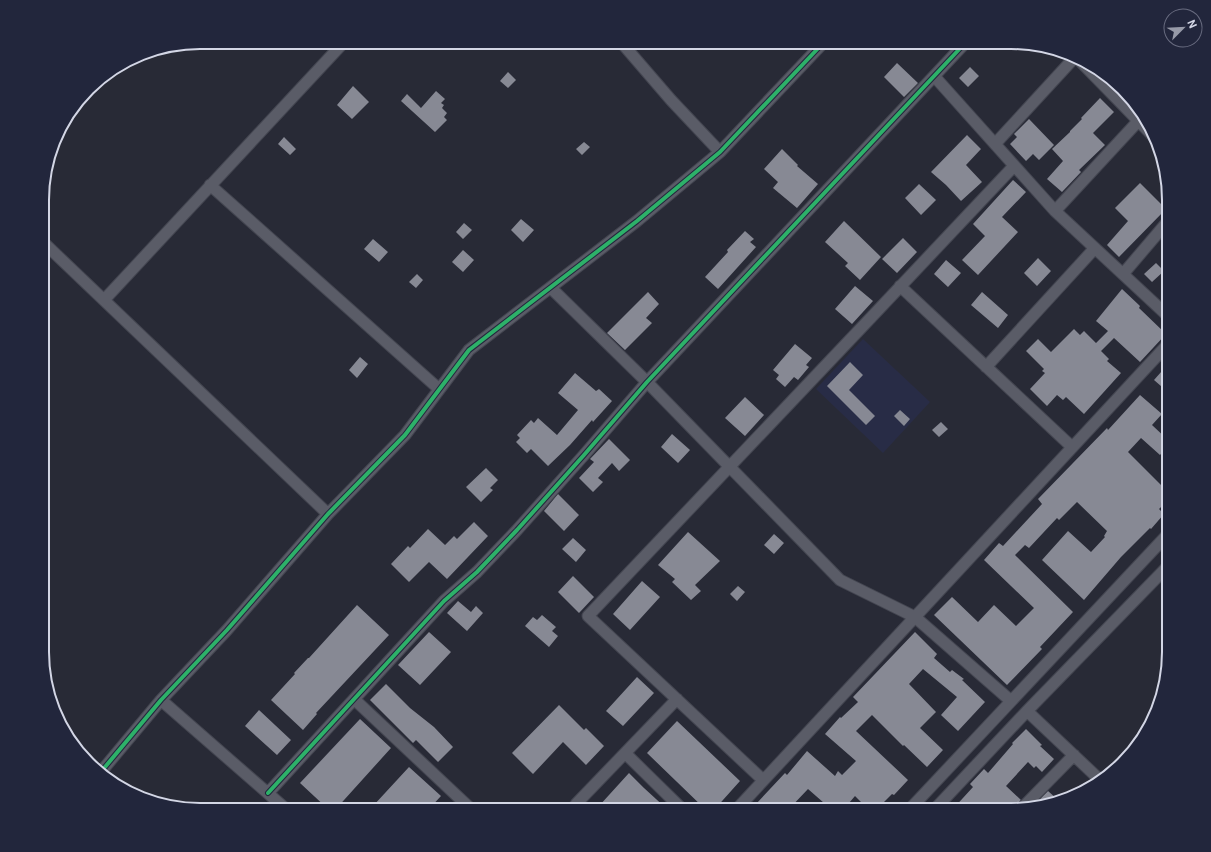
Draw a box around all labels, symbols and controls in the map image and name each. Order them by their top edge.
north arrow [1163,8,1203,48]
text: N [1184,18,1199,31]

